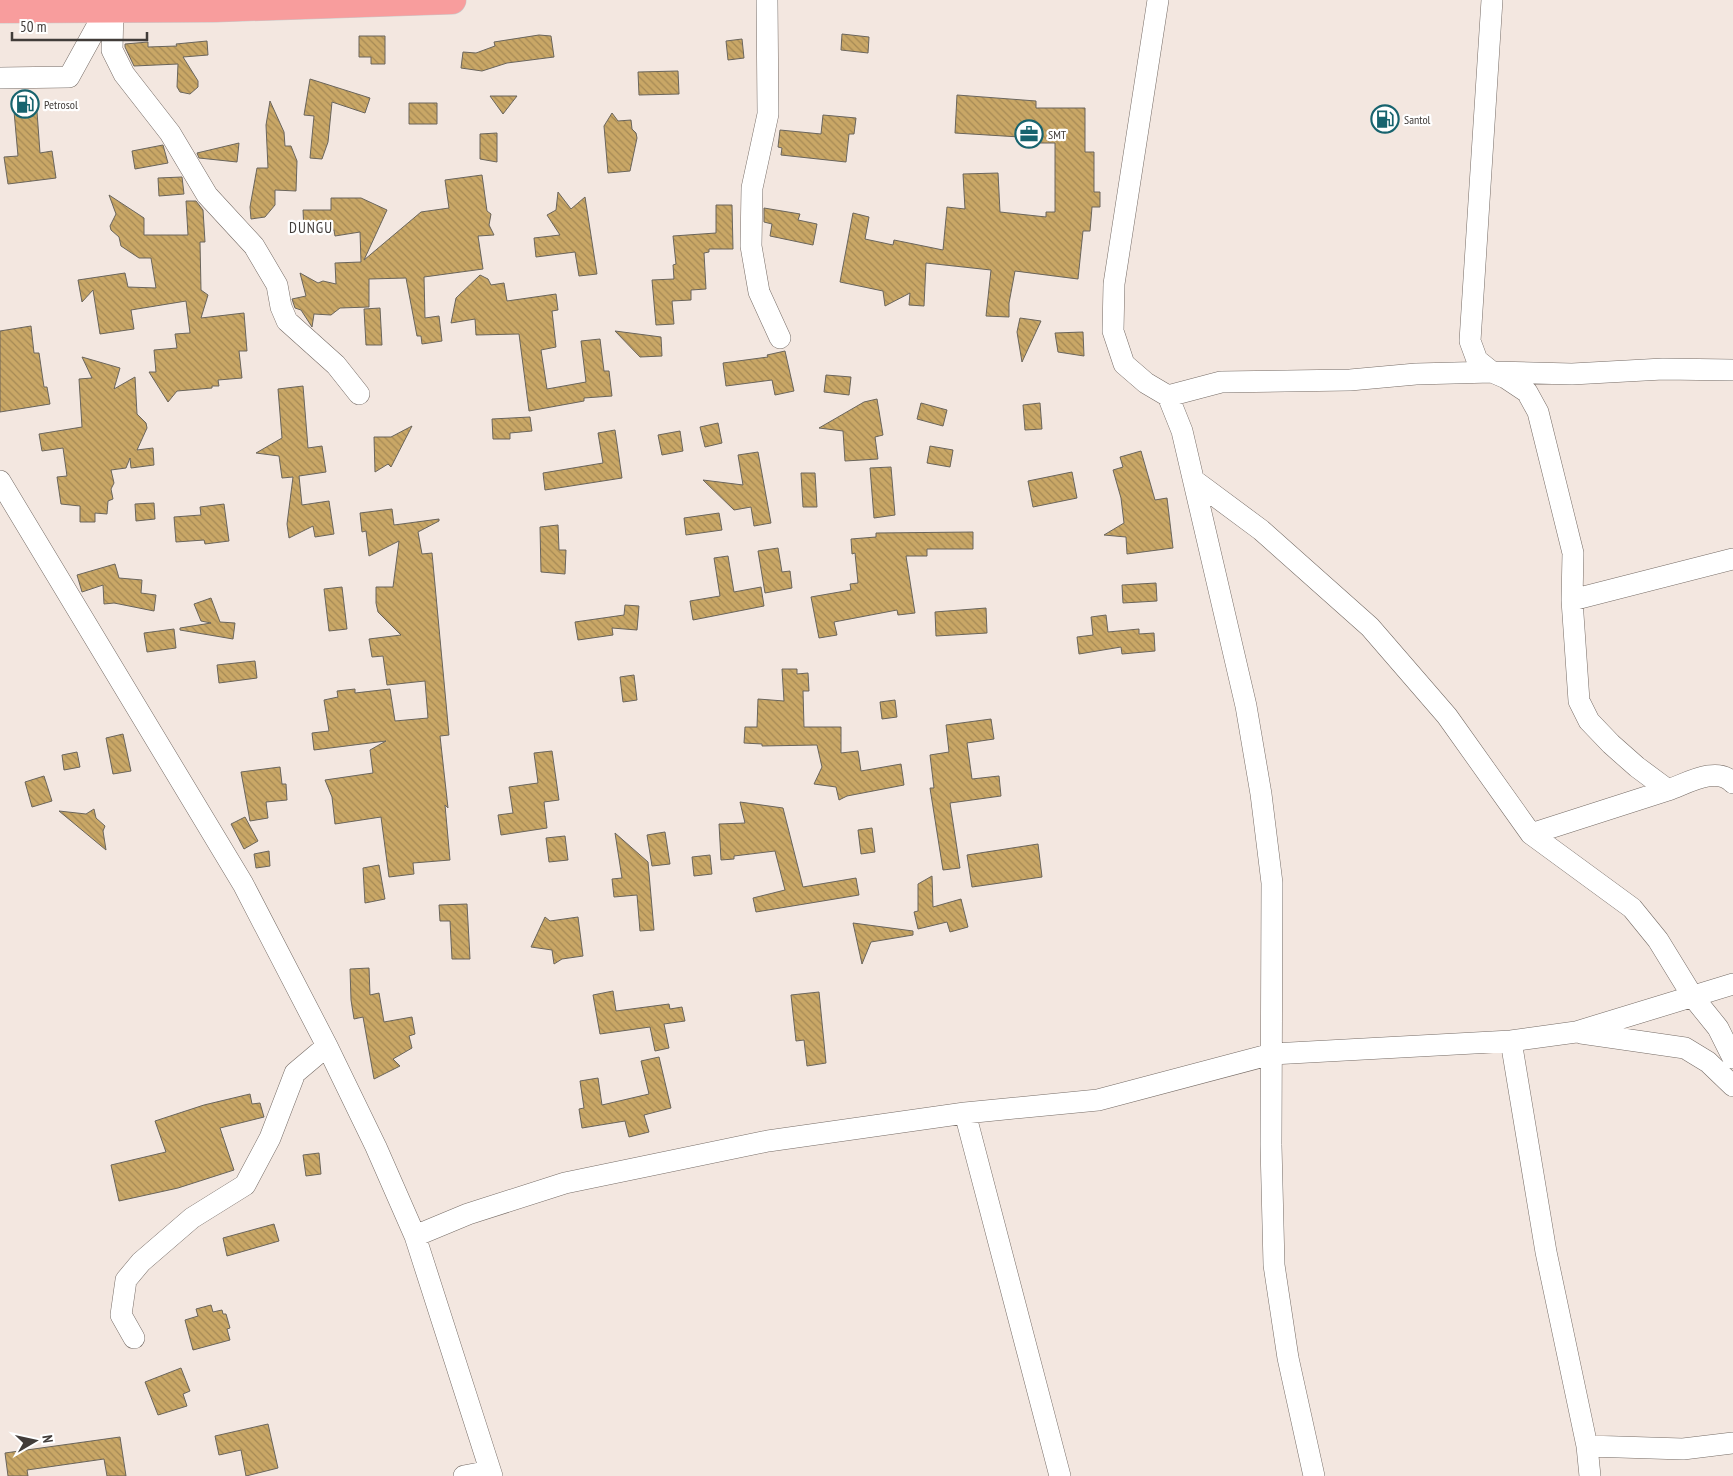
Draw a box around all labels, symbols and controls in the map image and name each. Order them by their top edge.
scale bar [12,10,148,42]
text: 50 m [20,17,46,36]
fuel station icon: Petrosol [10,89,40,119]
place label: Petrosol [44,97,78,112]
fuel station icon: Santol [1370,104,1400,134]
place label: Santol [1404,112,1431,127]
office icon: SMT [1014,119,1044,149]
place label: SMT [1048,127,1067,142]
district label: DUNGU [289,218,333,237]
north arrow [10,1416,60,1466]
text: N [38,1434,57,1444]

